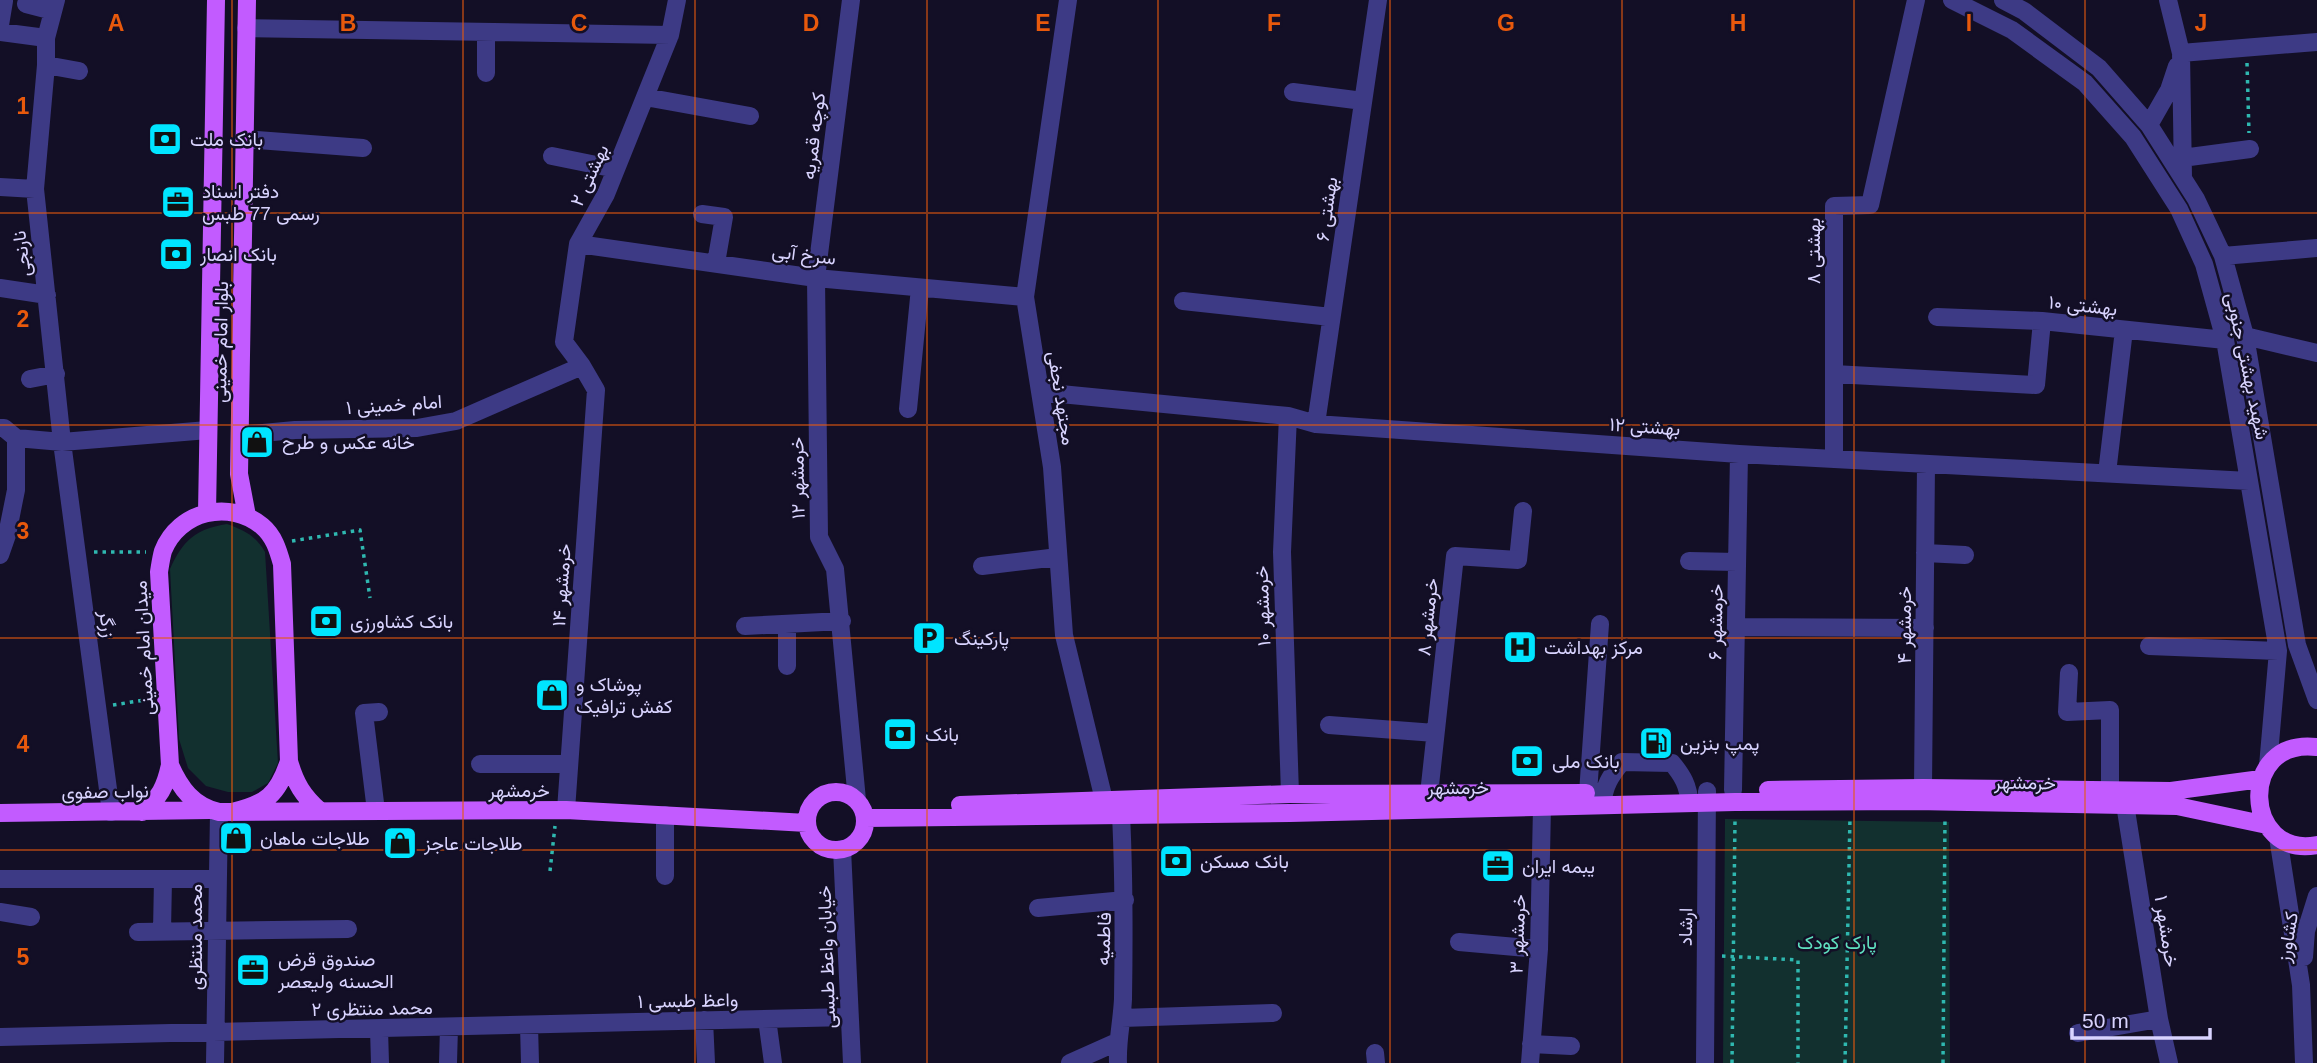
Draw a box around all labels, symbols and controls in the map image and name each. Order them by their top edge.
text: A [108,10,124,36]
text: B [340,10,356,36]
text: C [571,10,587,36]
text: D [803,10,819,36]
text: E [1035,10,1051,36]
text: F [1267,10,1281,36]
text: G [1497,10,1515,36]
text: H [1730,10,1746,36]
text: I [1966,10,1972,36]
text: J [2195,10,2207,36]
street label: کوچه قمریه [798,91,832,181]
text: 1 [17,93,30,119]
bank icon: بانک ملت [146,120,184,158]
place label: بانک ملت [190,129,263,151]
street label: بهشتی ۲ [566,141,614,210]
street label: بهشتی ۶ [1312,176,1342,243]
place label: دفتر اسناد رسمی 77 طبس [202,181,320,225]
office icon: دفتر اسناد رسمی 77 طبس [159,183,197,221]
street label: بهشتی ۸ [1803,218,1825,284]
street label: نارنجی [8,230,36,278]
bank icon: بانک انصار [157,235,195,273]
street label: سرخ آبی [770,240,837,271]
place label: بانک انصار [199,244,277,266]
street label: بلوار امام خمینی [209,281,234,403]
street label: بهشتی ۱۰ [2047,291,2118,321]
street label: شهید بهشتی جنوبی [2221,291,2273,442]
text: 2 [17,306,29,332]
street label: مجتهد نجفی [1043,350,1079,447]
street label: امام خمینی ۱ [345,391,443,420]
street label: بهشتی ۱۲ [1609,414,1681,440]
shop icon: خانه عکس و طرح [238,423,276,461]
place label: خانه عکس و طرح [282,432,415,455]
street label: خرمشهر ۱۲ [786,437,810,519]
text: 3 [17,518,29,544]
street label: خرمشهر ۱۴ [548,543,576,627]
street label: خرمشهر ۱۰ [1251,565,1275,646]
street label: خرمشهر ۸ [1413,577,1443,657]
street label: میدان امام خمینی [129,580,160,716]
street label: خرمشهر ۶ [1704,584,1728,660]
street label: خرمشهر ۴ [1894,586,1916,664]
bank icon: بانک کشاورزی [307,602,345,640]
street label: زرگر [94,609,120,639]
place label: بانک کشاورزی [350,611,453,633]
parking icon: پارکینگ [910,619,948,657]
place label: پارکینگ [954,628,1009,652]
hospital icon: مرکز بهداشت [1501,628,1539,666]
place label: مرکز بهداشت [1544,637,1643,659]
place label: پوشاک و کفش ترافیک [576,674,672,718]
shop icon: پوشاک و کفش ترافیک [533,676,571,714]
bank icon: بانک [881,715,919,753]
place label: بانک [925,724,959,746]
fuel station icon: پمپ بنزین [1637,724,1675,762]
text: 4 [17,731,30,757]
place label: پمپ بنزین [1680,733,1759,757]
bank icon: بانک ملی [1508,742,1546,780]
place label: بانک ملی [1552,751,1620,773]
street label: خرمشهر [1993,771,2056,795]
street label: خرمشهر [1426,776,1489,800]
street label: نواب صفوی [61,780,149,804]
street label: خرمشهر [487,780,550,802]
shop icon: طلاجات ماهان [217,819,255,857]
shop icon: طلاجات عاجز [381,824,419,862]
place label: طلاجات ماهان [260,828,370,850]
place label: طلاجات عاجز [423,833,522,855]
bank icon: بانک مسکن [1157,842,1195,880]
office icon: یبمه ایران [1479,847,1517,885]
place label: بانک مسکن [1200,851,1289,873]
place label: یبمه ایران [1522,856,1595,878]
street label: محمد منتظری [185,884,207,990]
street label: خیابان واعظ طبسی [814,885,840,1029]
street label: خرمشهر ۳ [1506,894,1530,974]
street label: خرمشهر ۱ [2149,894,2183,969]
street label: ارشاد [1675,908,1697,946]
street label: کشاورز [2273,910,2303,965]
street label: فاطمیه [1092,912,1116,966]
park label: پارک کودک [1797,932,1877,956]
text: 5 [17,944,30,970]
place label: صندوق قرض الحسنه ولیعصر [277,949,394,993]
office icon: صندوق قرض الحسنه ولیعصر [234,951,272,989]
street label: واعظ طبسی ۱ [638,989,739,1013]
scale bar [2072,996,2210,1040]
street label: محمد منتظری ۲ [311,997,433,1021]
text: 50 m [2082,1009,2129,1032]

